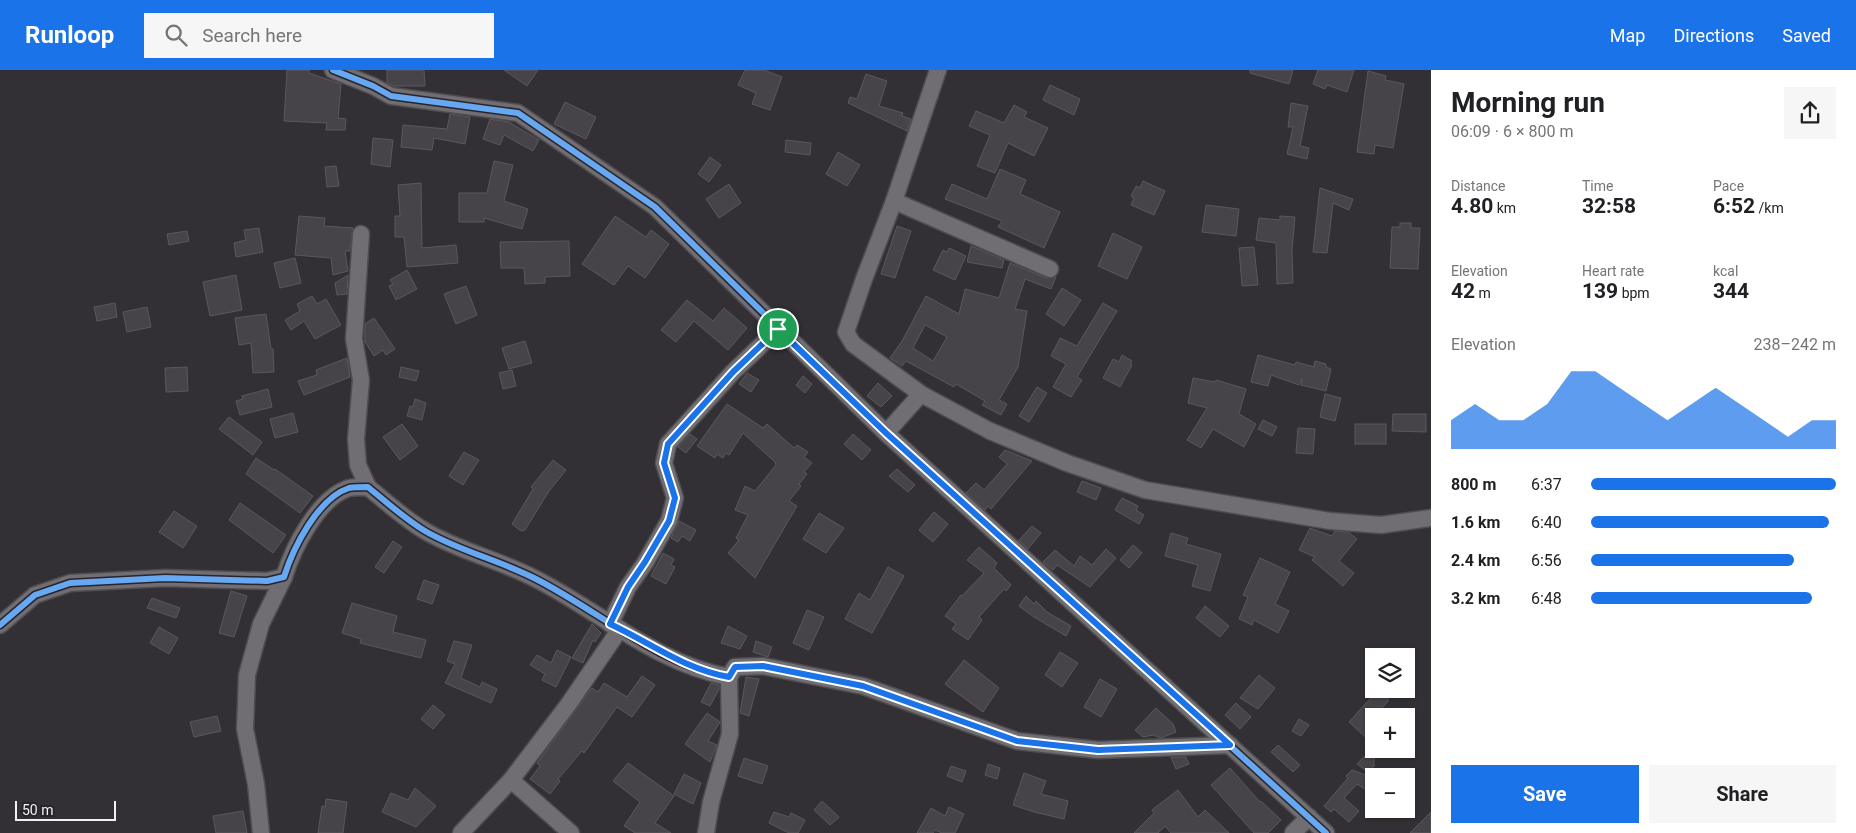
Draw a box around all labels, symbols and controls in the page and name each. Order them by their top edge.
search box [144,13,494,58]
text: Runloop [25,21,114,49]
icon: search [162,21,190,49]
text: Search here [202,24,302,47]
text: Map [1610,25,1645,46]
text: Directions [1673,25,1754,46]
text: Saved [1782,25,1831,46]
text: Morning run [1451,86,1605,119]
button: share [1784,87,1836,139]
text: 06:09 · 6 × 800 m [1451,122,1573,141]
text: Distance [1451,178,1506,194]
text: Time [1582,178,1613,194]
text: Pace [1713,178,1744,194]
text: 4.80 [1451,194,1493,218]
text: 32:58 [1582,194,1636,218]
text: 6:52 [1713,194,1755,218]
text: km [1493,200,1516,216]
text: /km [1755,200,1784,216]
text: Elevation [1451,263,1508,279]
text: Heart rate [1582,263,1644,279]
text: kcal [1713,263,1738,279]
text: 42 [1451,279,1475,303]
text: 139 [1582,279,1618,303]
text: 344 [1713,279,1749,303]
text: m [1475,285,1491,301]
text: bpm [1618,285,1650,301]
pin [757,308,799,350]
icon: arrive [764,315,792,343]
text: Elevation [1451,335,1516,354]
text: 238–242 m [1754,335,1836,354]
text: 800 m [1451,475,1496,494]
text: 6:37 [1531,475,1562,494]
text: 1.6 km [1451,513,1500,532]
text: 6:40 [1531,513,1562,532]
text: 2.4 km [1451,551,1500,570]
text: 6:56 [1531,551,1562,570]
text: 3.2 km [1451,589,1500,608]
text: 6:48 [1531,589,1562,608]
map controls [1365,648,1415,818]
button: layers [1365,648,1415,698]
button: + [1365,708,1415,758]
button: Save [1451,765,1639,823]
button: Share [1649,765,1836,823]
button: − [1365,768,1415,818]
scale bar [15,798,116,821]
text: 50 m [22,802,54,818]

